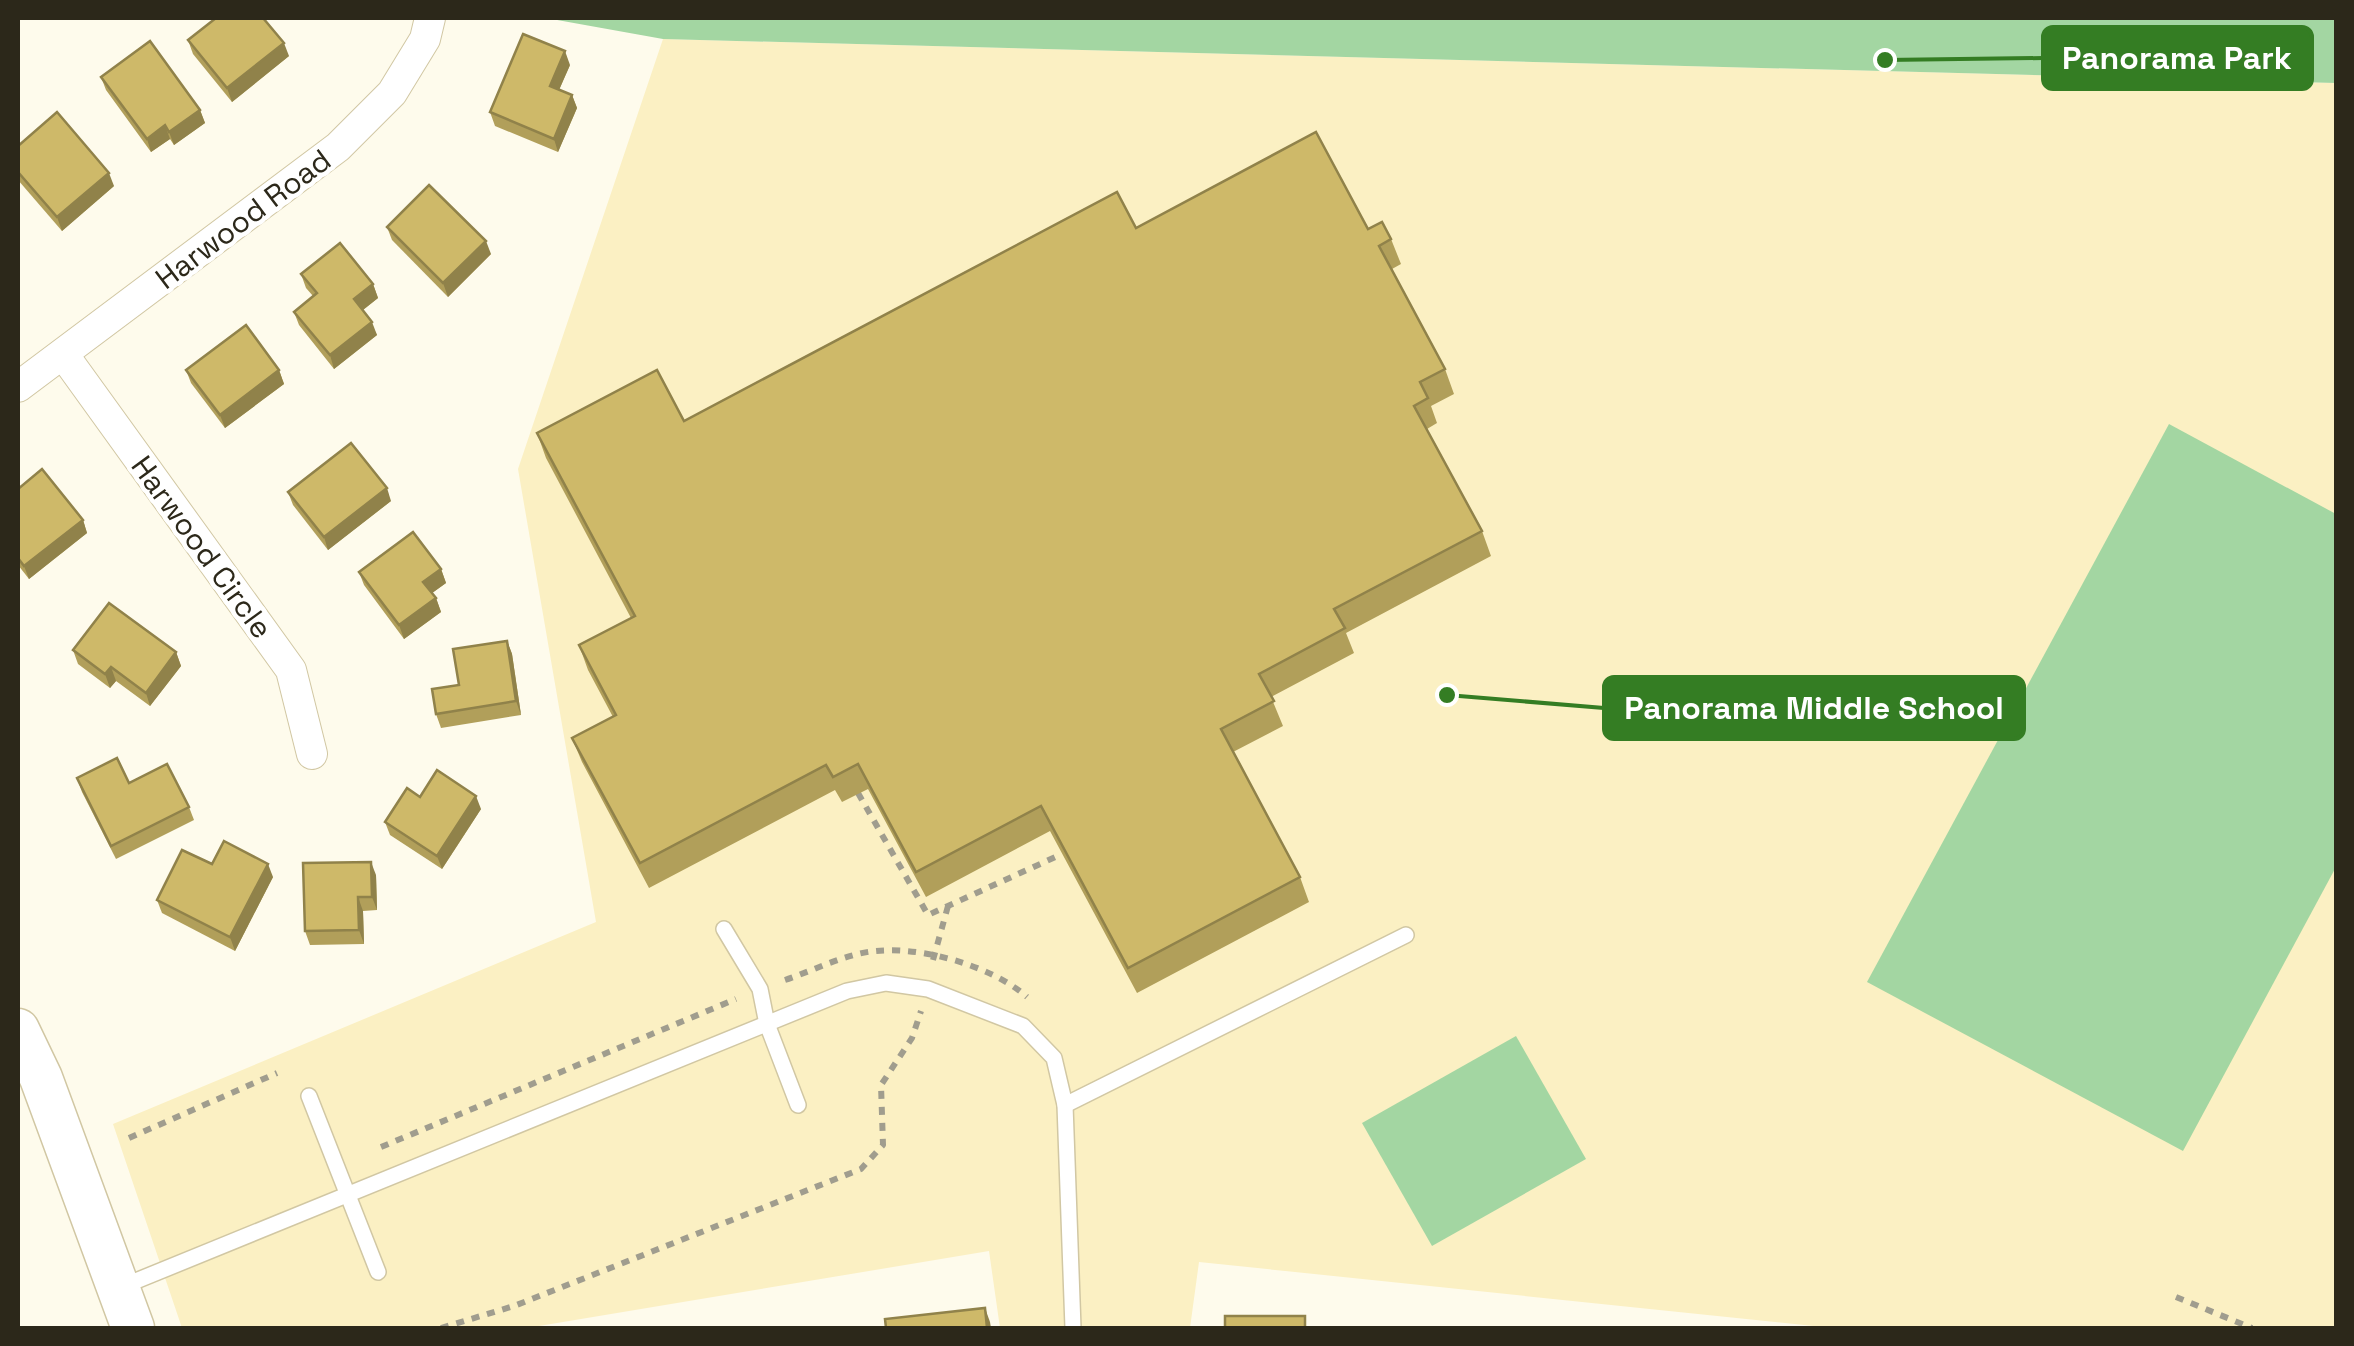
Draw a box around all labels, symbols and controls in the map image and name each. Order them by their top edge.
callout: Panorama Park [2043,27,2312,89]
text: Panorama Park [2062,38,2292,78]
street label: Harwood Road [148,140,338,298]
street label: Harwood Circle [123,448,281,646]
callout: Panorama Middle School [1604,677,2024,739]
text: Panorama Middle School [1624,688,2004,728]

